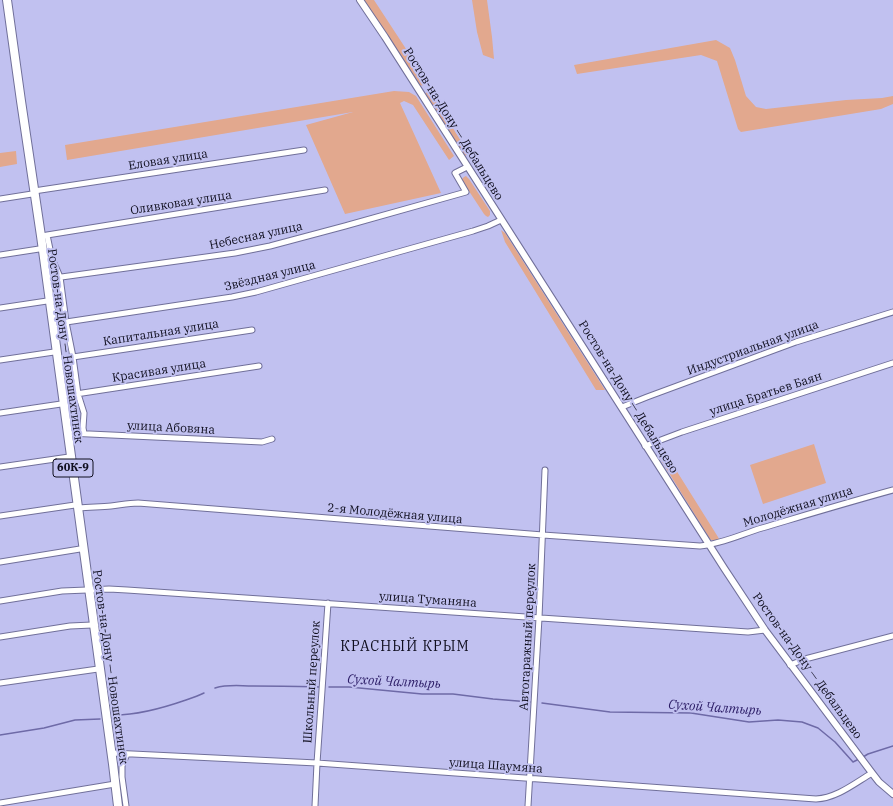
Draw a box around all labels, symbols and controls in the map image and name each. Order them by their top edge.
street label: Ростов-на-Дону — Дебальцево [400,45,506,203]
street label: Еловая улица [127,147,209,173]
street label: Оливковая улица [129,188,233,218]
street label: Небесная улица [208,219,304,253]
street label: Ростов-на-Дону — Новошахтинск [44,248,86,444]
street label: Звёздная улица [223,258,317,294]
street label: Капитальная улица [102,317,220,349]
street label: Индустриальная улица [685,317,821,379]
street label: Ростов-на-Дону — Дебальцево [575,318,681,476]
street label: Красивая улица [111,356,207,386]
street label: улица Братьев Баян [708,369,824,419]
street label: улица Абовяна [127,419,215,437]
road number: 60К-9 [53,459,93,477]
street label: Молодёжная улица [741,483,855,531]
street label: 2-я Молодёжная улица [327,501,463,527]
street label: Автогаражный переулок [517,563,539,711]
street label: Ростов-на-Дону — Новошахтинск [89,569,131,765]
street label: улица Туманяна [379,589,477,611]
street label: Ростов-на-Дону — Дебальцево [749,590,865,742]
street label: Школьный переулок [301,620,323,744]
district label: КРАСНЫЙ КРЫМ [340,639,470,655]
water label: Сухой Чалтырь [347,672,441,692]
water label: Сухой Чалтырь [668,697,762,719]
street label: улица Шаумяна [449,756,543,776]

